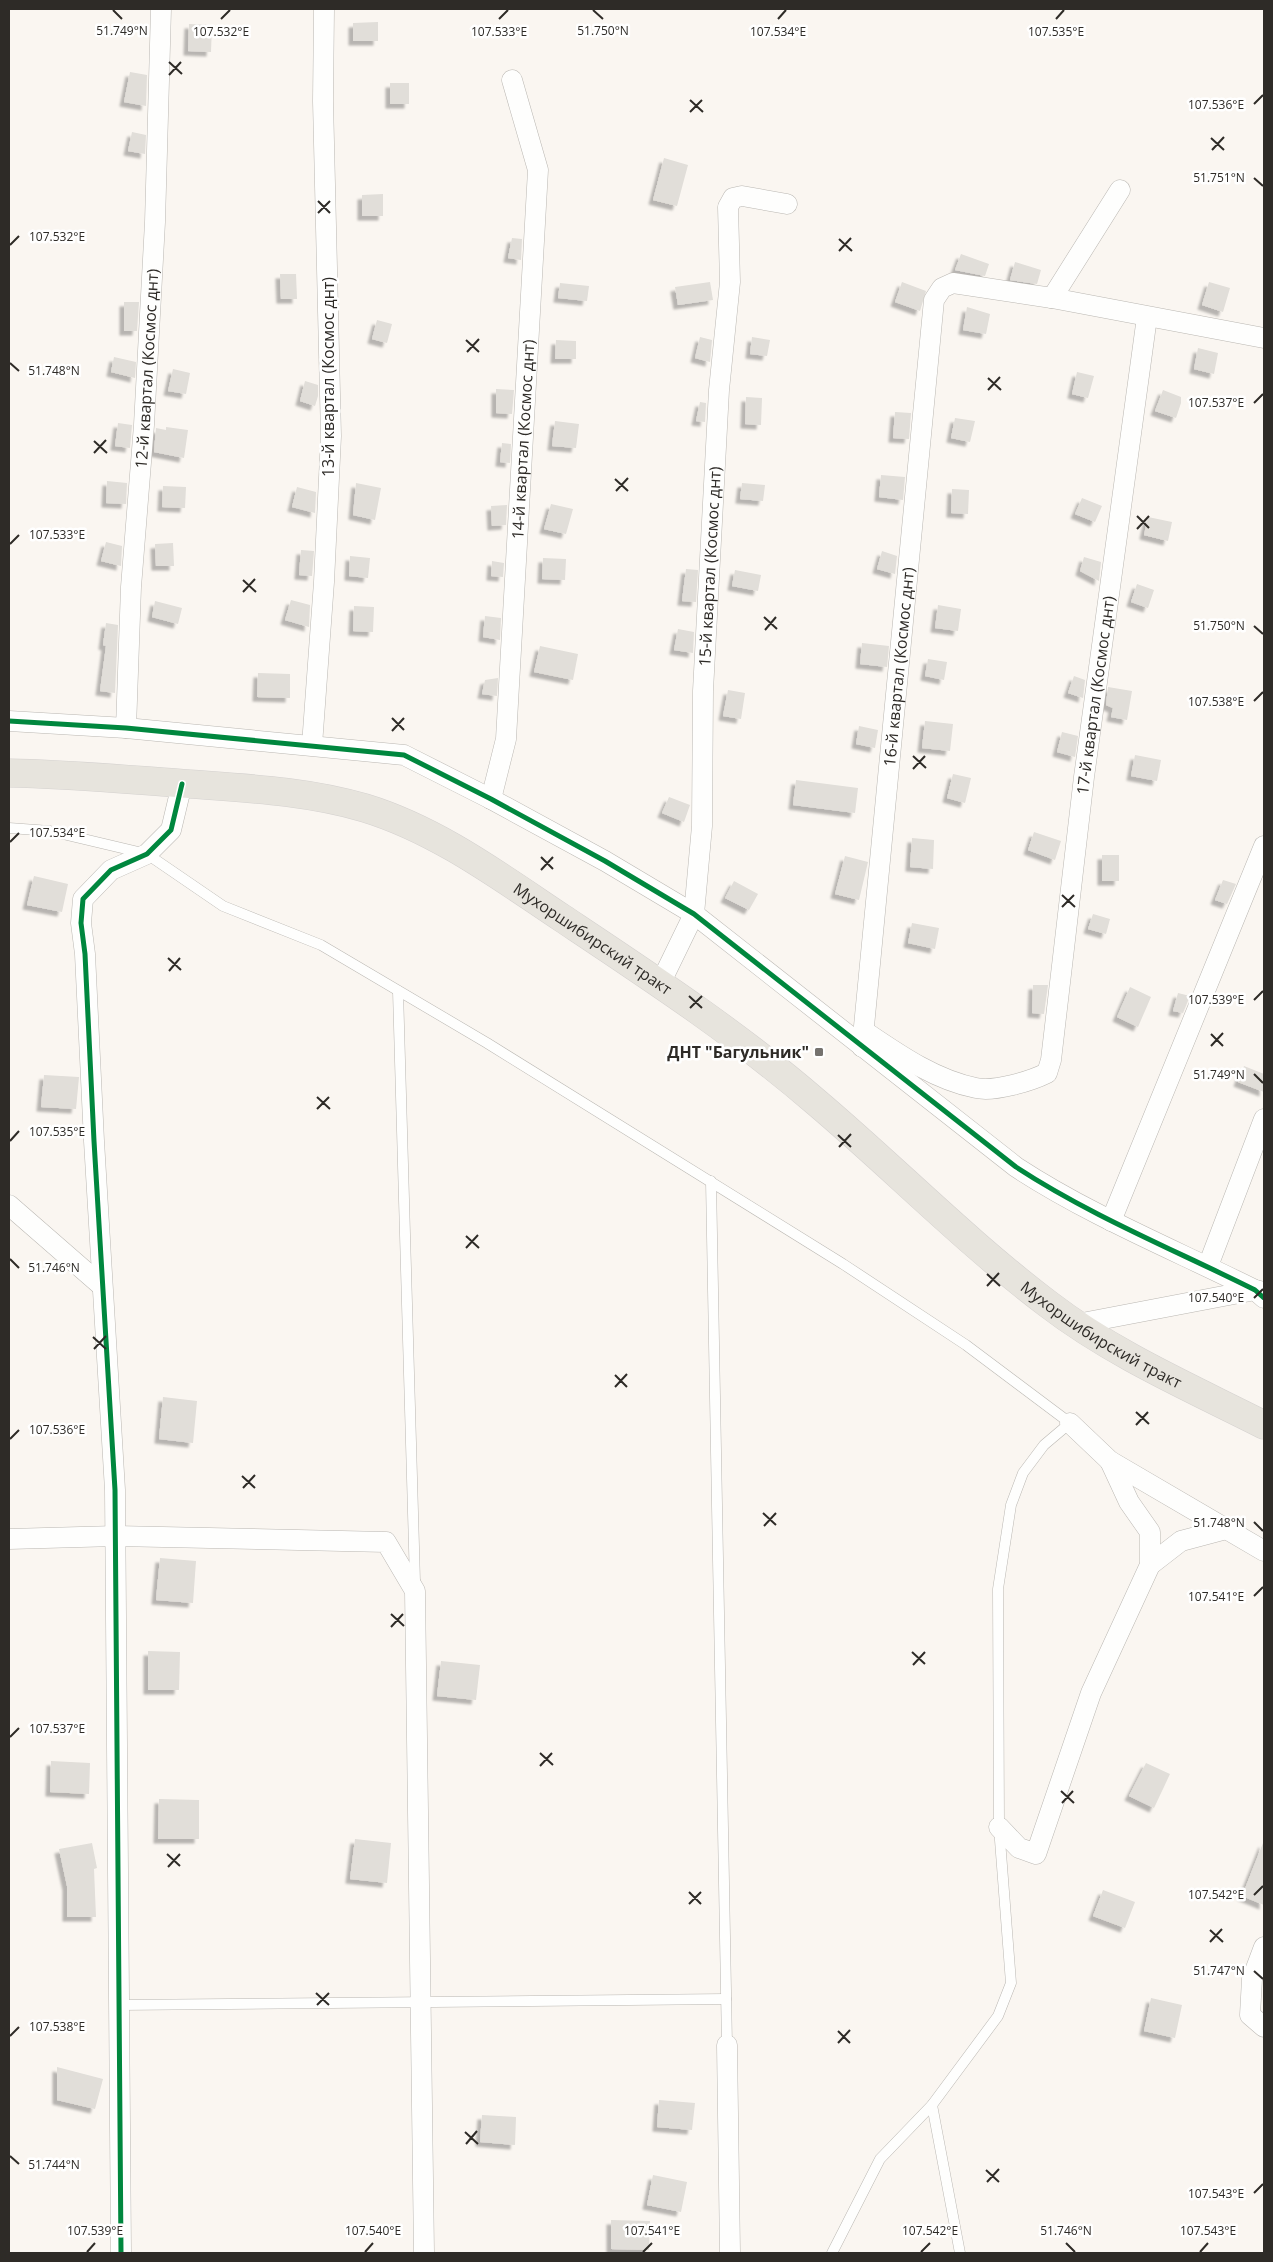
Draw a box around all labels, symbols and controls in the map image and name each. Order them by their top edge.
text: 51.749°N [96,22,148,39]
text: 51.750°N [577,22,629,39]
text: 107.532°E [193,23,249,40]
text: 107.533°E [471,23,527,40]
text: 107.534°E [750,23,806,40]
text: 107.535°E [1028,23,1084,40]
text: 107.536°E [1188,96,1244,113]
text: 51.751°N [1193,169,1245,186]
text: 107.532°E [29,228,85,245]
street label: 12-й квартал (Космос днт) [130,268,163,469]
street label: 13-й квартал (Космос днт) [317,277,339,477]
street label: 14-й квартал (Космос днт) [506,338,539,540]
text: 51.748°N [28,362,80,379]
text: 107.537°E [1188,394,1244,411]
street label: 15-й квартал (Космос днт) [693,466,726,667]
text: 107.533°E [29,526,85,543]
street label: 16-й квартал (Космос днт) [878,566,919,767]
street label: 17-й квартал (Космос днт) [1071,594,1120,796]
text: 51.750°N [1193,617,1245,634]
text: 107.538°E [1188,693,1244,710]
text: 107.534°E [29,824,85,841]
street label: Мухоршибирский тракт [509,878,677,1000]
text: 107.539°E [1188,991,1244,1008]
place label: ДНТ "Багульник" [667,1041,809,1063]
marker: ДНТ "Багульник" [813,1046,825,1058]
text: 51.749°N [1193,1066,1245,1083]
text: 107.535°E [29,1123,85,1140]
text: 51.746°N [28,1259,80,1276]
street label: Мухоршибирский тракт [1016,1276,1186,1394]
text: 107.540°E [1188,1289,1244,1306]
text: 107.536°E [29,1421,85,1438]
text: 51.748°N [1193,1514,1245,1531]
text: 107.541°E [1188,1588,1244,1605]
text: 107.537°E [29,1720,85,1737]
text: 107.542°E [1188,1886,1244,1903]
text: 51.747°N [1193,1962,1245,1979]
text: 107.538°E [29,2018,85,2035]
text: 51.744°N [28,2156,80,2173]
text: 107.543°E [1188,2185,1244,2202]
text: 107.539°E [67,2222,123,2239]
text: 107.540°E [345,2222,401,2239]
text: 107.541°E [624,2222,680,2239]
text: 107.542°E [902,2222,958,2239]
text: 51.746°N [1040,2222,1092,2239]
text: 107.543°E [1180,2222,1236,2239]

